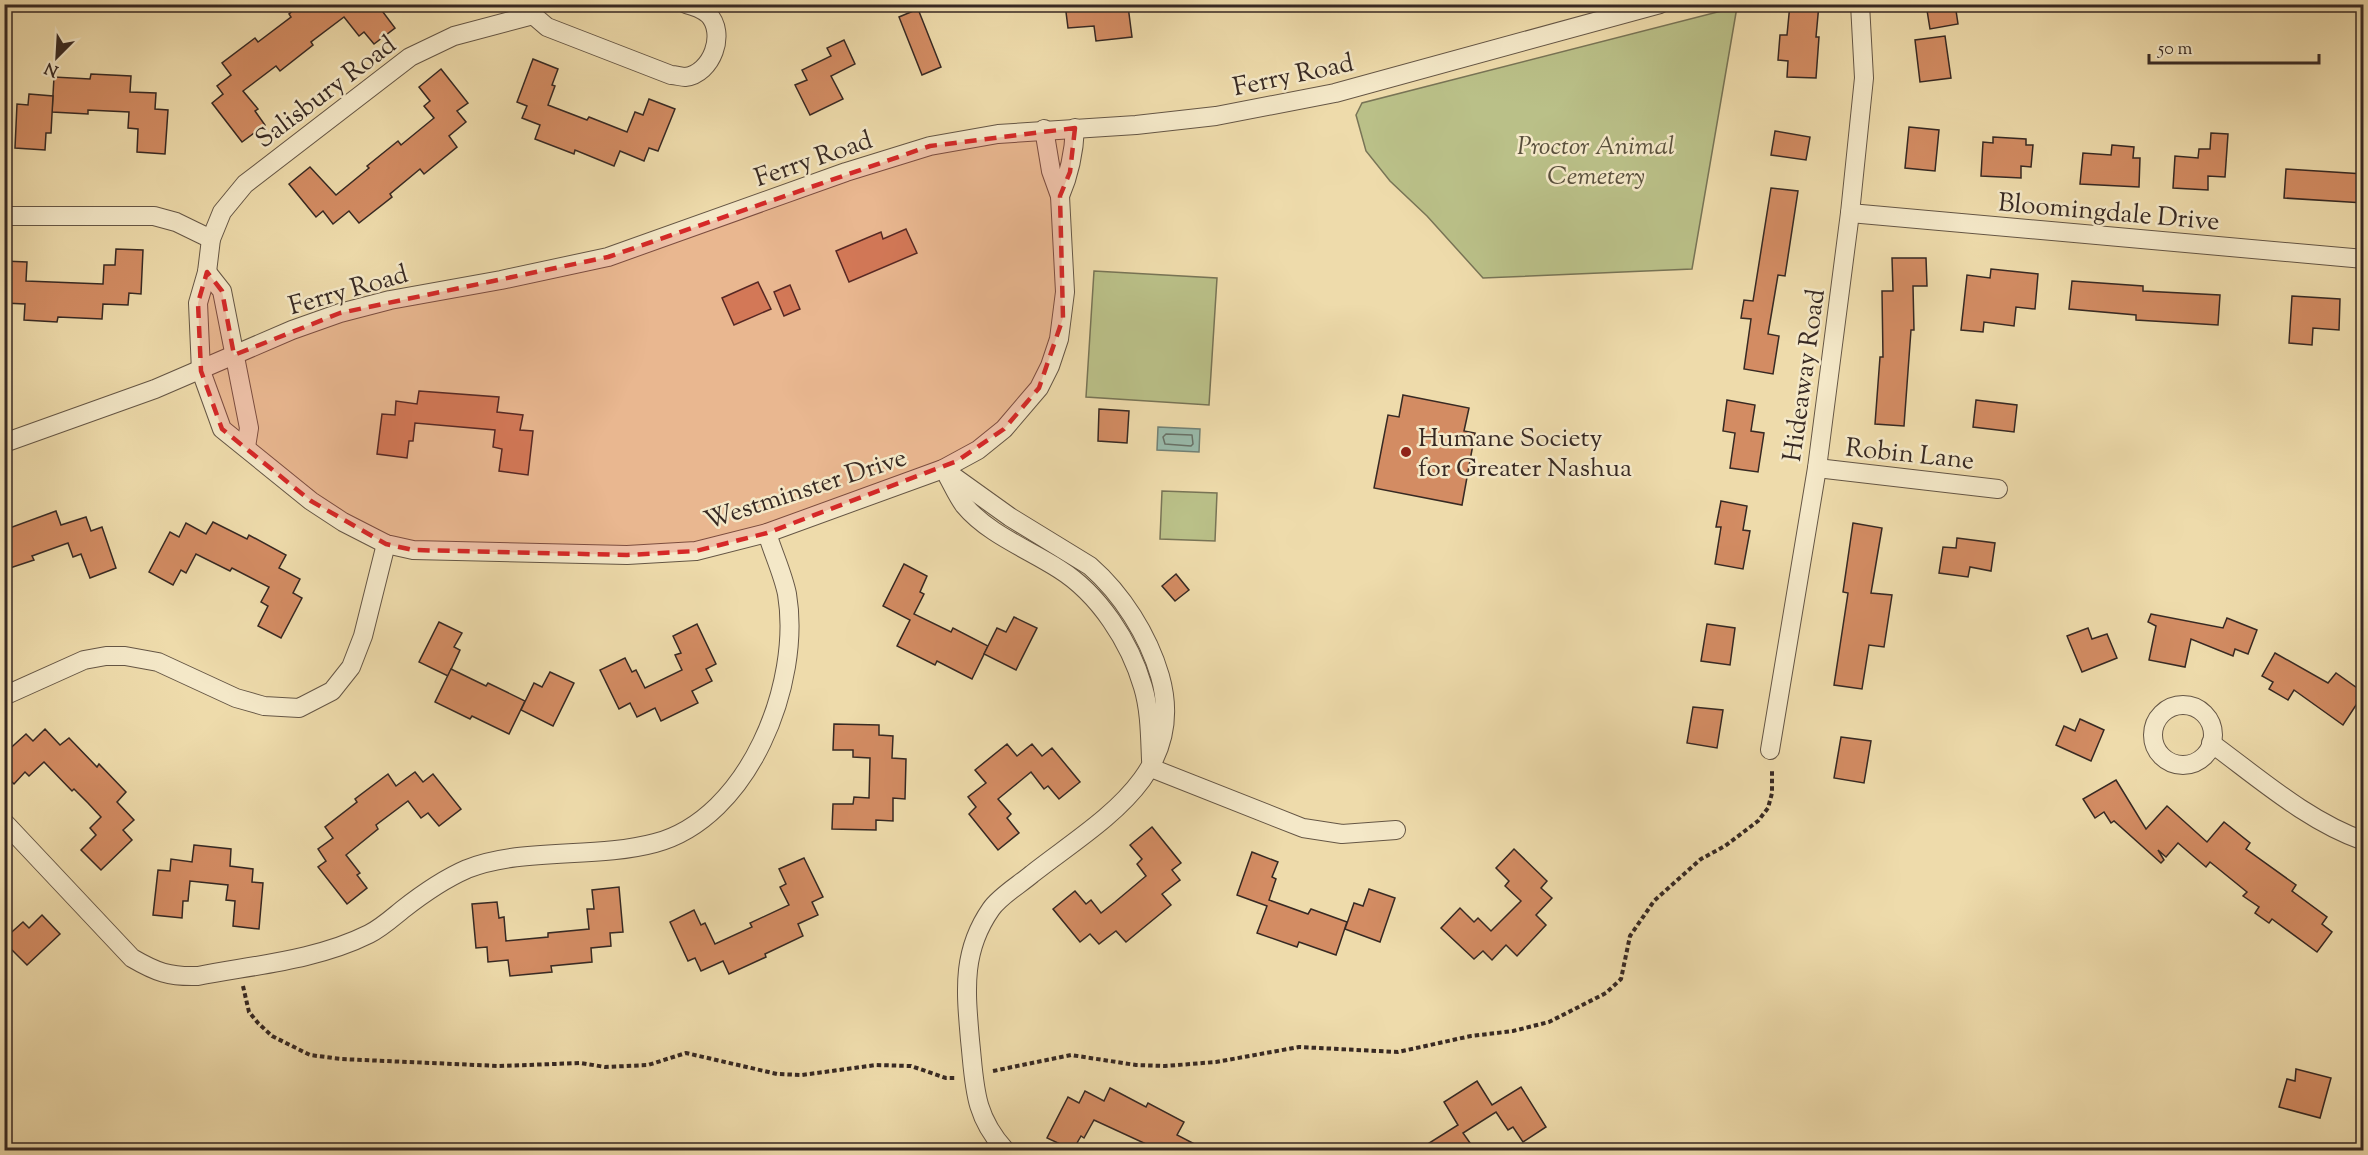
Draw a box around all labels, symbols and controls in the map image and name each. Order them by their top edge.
north arrow [27,27,87,87]
street label: Salisbury Road [248,27,405,158]
scale bar [2149,27,2318,65]
text: 50 m [2157,37,2193,63]
street label: Ferry Road [1230,46,1358,107]
text: N [41,55,62,82]
street label: Ferry Road [750,123,878,198]
park label: Proctor Animal Cemetery [1517,129,1675,196]
street label: Bloomingdale Drive [1997,185,2221,242]
street label: Ferry Road [285,257,413,326]
street label: Hideaway Road [1775,286,1836,464]
place label: Humane Society for Greater Nashua [1418,421,1632,488]
street label: Robin Lane [1844,430,1976,481]
street label: Westminster Drive [700,440,912,541]
marker: Humane Society for Greater Nashua [1399,445,1413,459]

